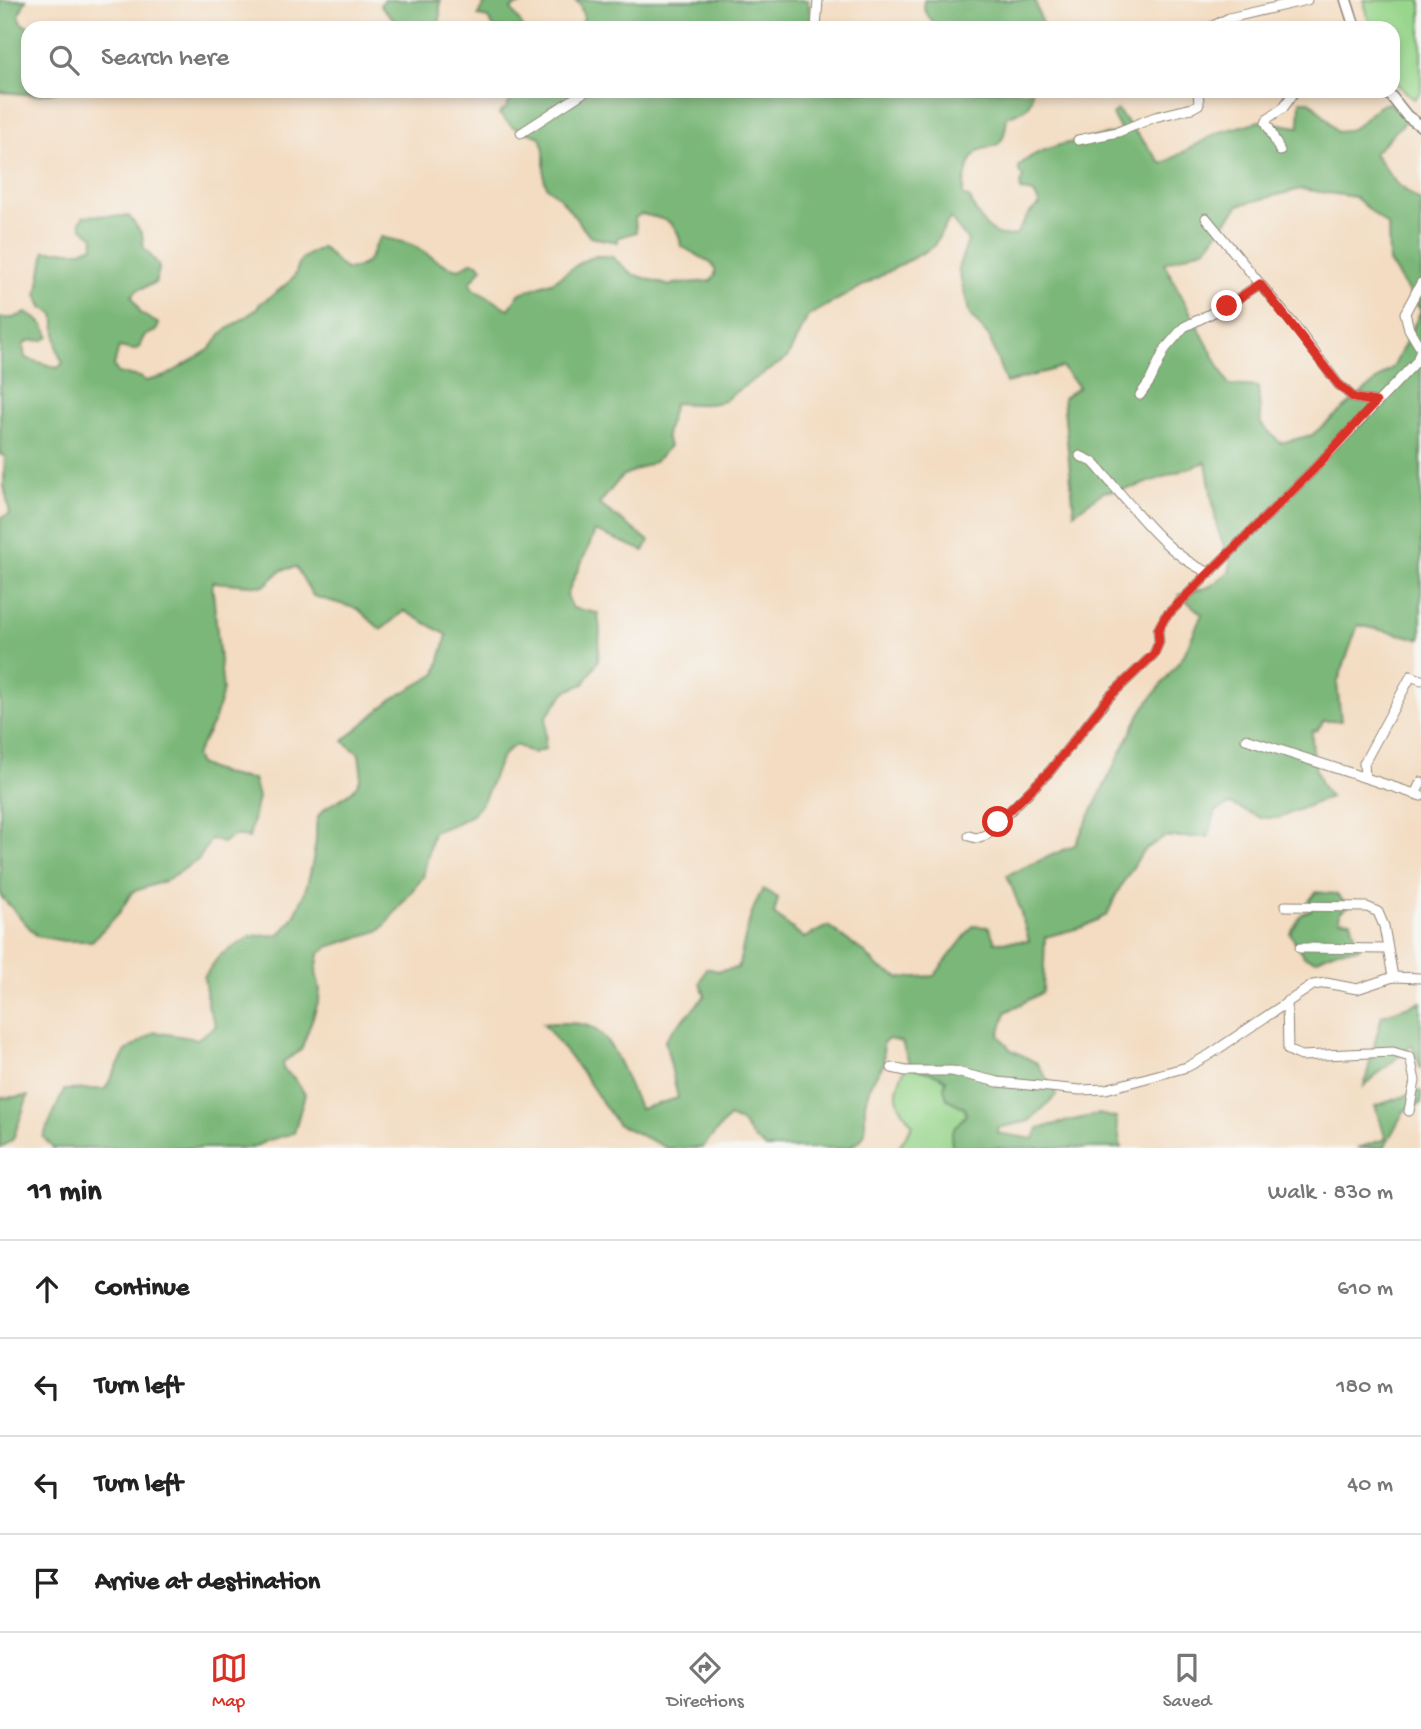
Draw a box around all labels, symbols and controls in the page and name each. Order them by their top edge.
search box [21,21,1400,98]
icon: search [45,41,83,79]
text: Search here [101,44,229,75]
route end [1211,290,1242,321]
route start [982,806,1013,837]
text: 11 min [28,1176,101,1211]
text: Walk · 830 m [1268,1180,1393,1207]
icon: ahead [28,1270,66,1308]
text: Continue [95,1274,189,1305]
text: 610 m [1337,1276,1393,1303]
icon: left [28,1368,66,1406]
text: Turn left [95,1372,183,1403]
text: 180 m [1336,1374,1393,1401]
icon: left [28,1466,66,1504]
text: Turn left [95,1470,183,1501]
text: 40 m [1347,1472,1393,1499]
icon: arrive [28,1564,66,1602]
text: Arrive at destination [95,1568,320,1599]
tab: Map [210,1649,248,1714]
tab: Directions [667,1649,744,1714]
tab: Saved [1163,1649,1211,1714]

